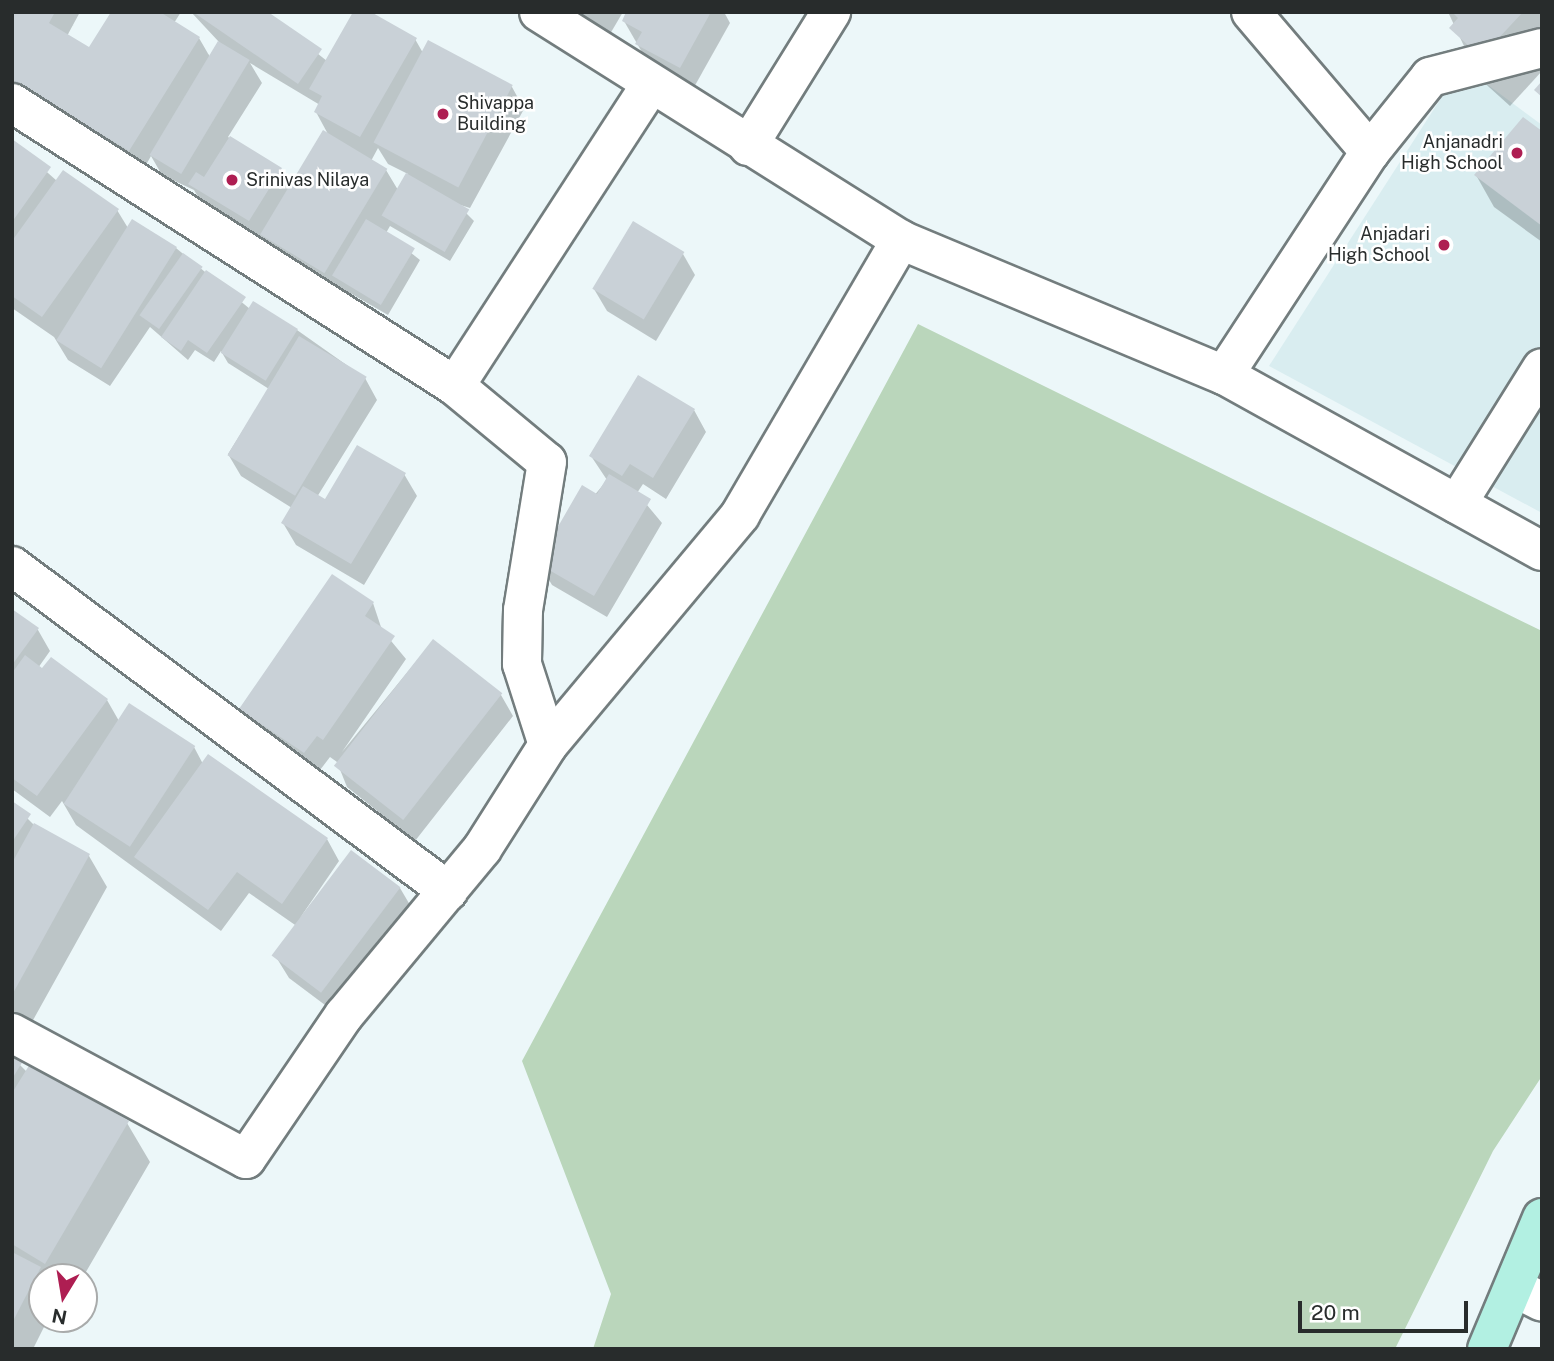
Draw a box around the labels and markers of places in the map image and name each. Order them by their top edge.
place label: Shivappa Building [457,93,534,136]
marker: Shivappa Building [435,106,451,122]
place label: Anjanadri High School [1401,132,1503,174]
marker: Anjanadri High School [1509,145,1525,161]
place label: Srinivas Nilaya [246,169,369,191]
marker: Srinivas Nilaya [224,172,240,188]
place label: Anjadari High School [1328,224,1430,266]
marker: Anjadari High School [1436,237,1452,253]

